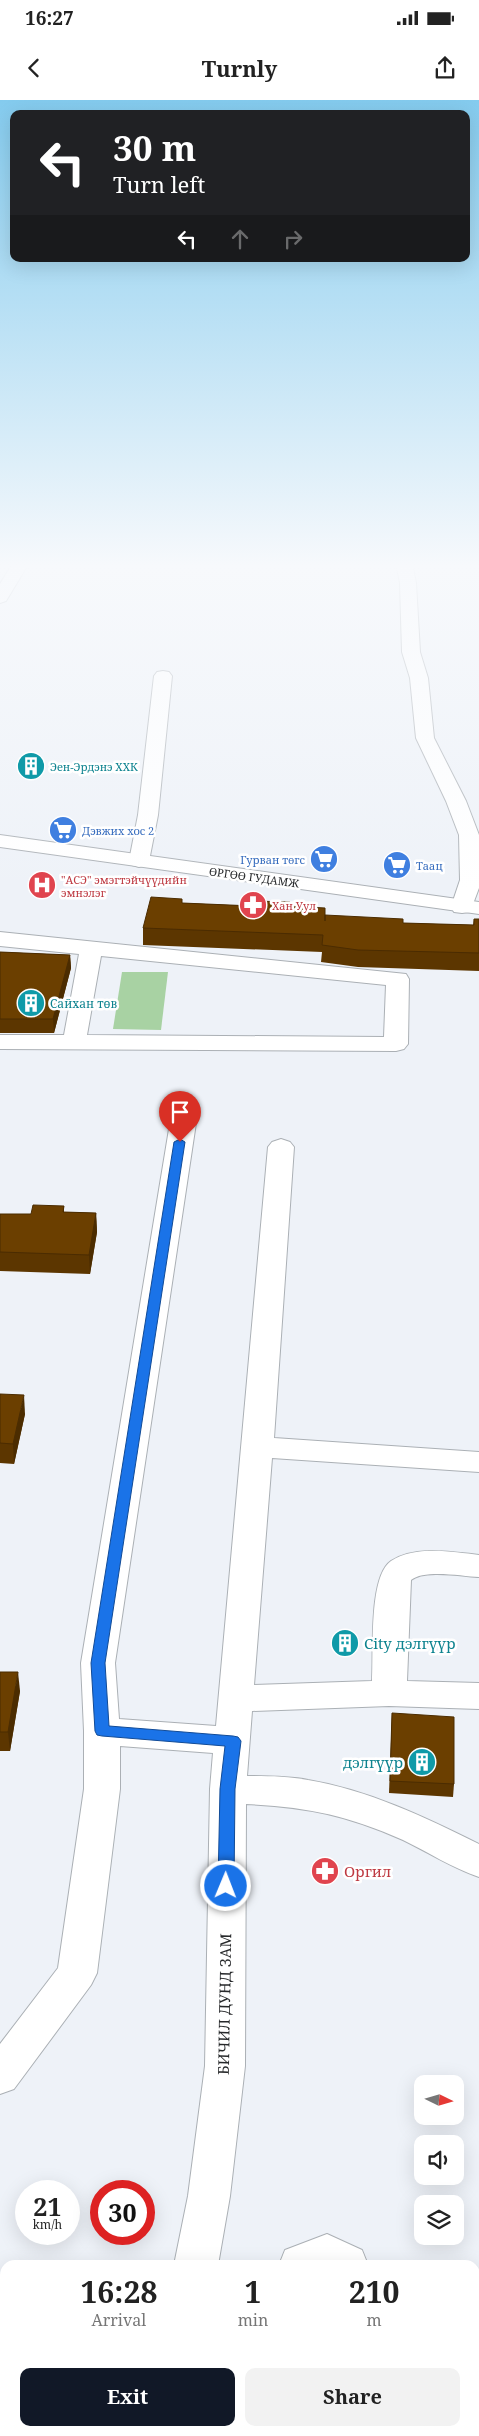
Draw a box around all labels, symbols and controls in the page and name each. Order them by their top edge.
text: 16:27 [25,5,74,31]
text: Turnly [202,53,277,83]
icon: back [20,54,48,82]
icon: share [431,54,459,82]
text: 30 m [113,124,196,171]
icon: left [30,130,95,195]
text: Turn left [113,169,205,199]
icon: left [173,225,201,253]
icon: ahead [226,225,254,253]
icon: right [279,225,307,253]
building icon: Эен-Эрдэнэ ХХК [16,751,46,781]
place label: Эен-Эрдэнэ ХХК [50,759,138,774]
supermarket icon: Дэвжих хос 2 [48,815,78,845]
place label: Дэвжих хос 2 [82,823,154,838]
supermarket icon: Гурван төгс [309,844,339,874]
supermarket icon: Таац [382,850,412,880]
place label: Гурван төгс [240,852,306,867]
place label: Таац [416,858,443,873]
street label: ӨРГӨӨ ГУДАМЖ [208,863,300,891]
hospital icon: "АСЭ" эмэгтэйчүүдийн эмнэлэг [27,870,57,900]
place label: "АСЭ" эмэгтэйчүүдийн эмнэлэг [61,872,187,900]
pharmacy icon: Хан Уул [238,890,268,920]
place label: Хан Уул [272,898,316,913]
building icon: Сайхан төв [16,988,46,1018]
place label: Сайхан төв [50,995,118,1012]
pin [159,1091,201,1142]
icon: arrive [166,1098,194,1126]
building icon: City дэлгүүр [330,1628,360,1658]
place label: City дэлгүүр [364,1633,456,1653]
building icon: дэлгүүр [407,1747,437,1777]
place label: дэлгүүр [343,1752,403,1772]
pharmacy icon: Оргил [310,1856,340,1886]
position arrow [199,1859,251,1911]
place label: Оргил [344,1861,391,1881]
street label: БИЧИЛ ДУНД ЗАМ [213,1933,235,2075]
north arrow [414,2075,464,2125]
map controls [414,2075,464,2245]
button: sound [414,2135,464,2185]
speed limit sign: 30 [90,2180,155,2245]
text: 21 [33,2189,62,2223]
button: layers [414,2195,464,2245]
text: km/h [33,2216,62,2233]
text: 16:28 [80,2271,157,2312]
text: 1 [245,2271,261,2312]
text: 210 [349,2271,400,2312]
text: Arrival [92,2309,146,2331]
text: min [238,2309,268,2331]
text: m [367,2309,382,2331]
button: Exit [20,2368,235,2426]
button: Share [245,2368,460,2426]

